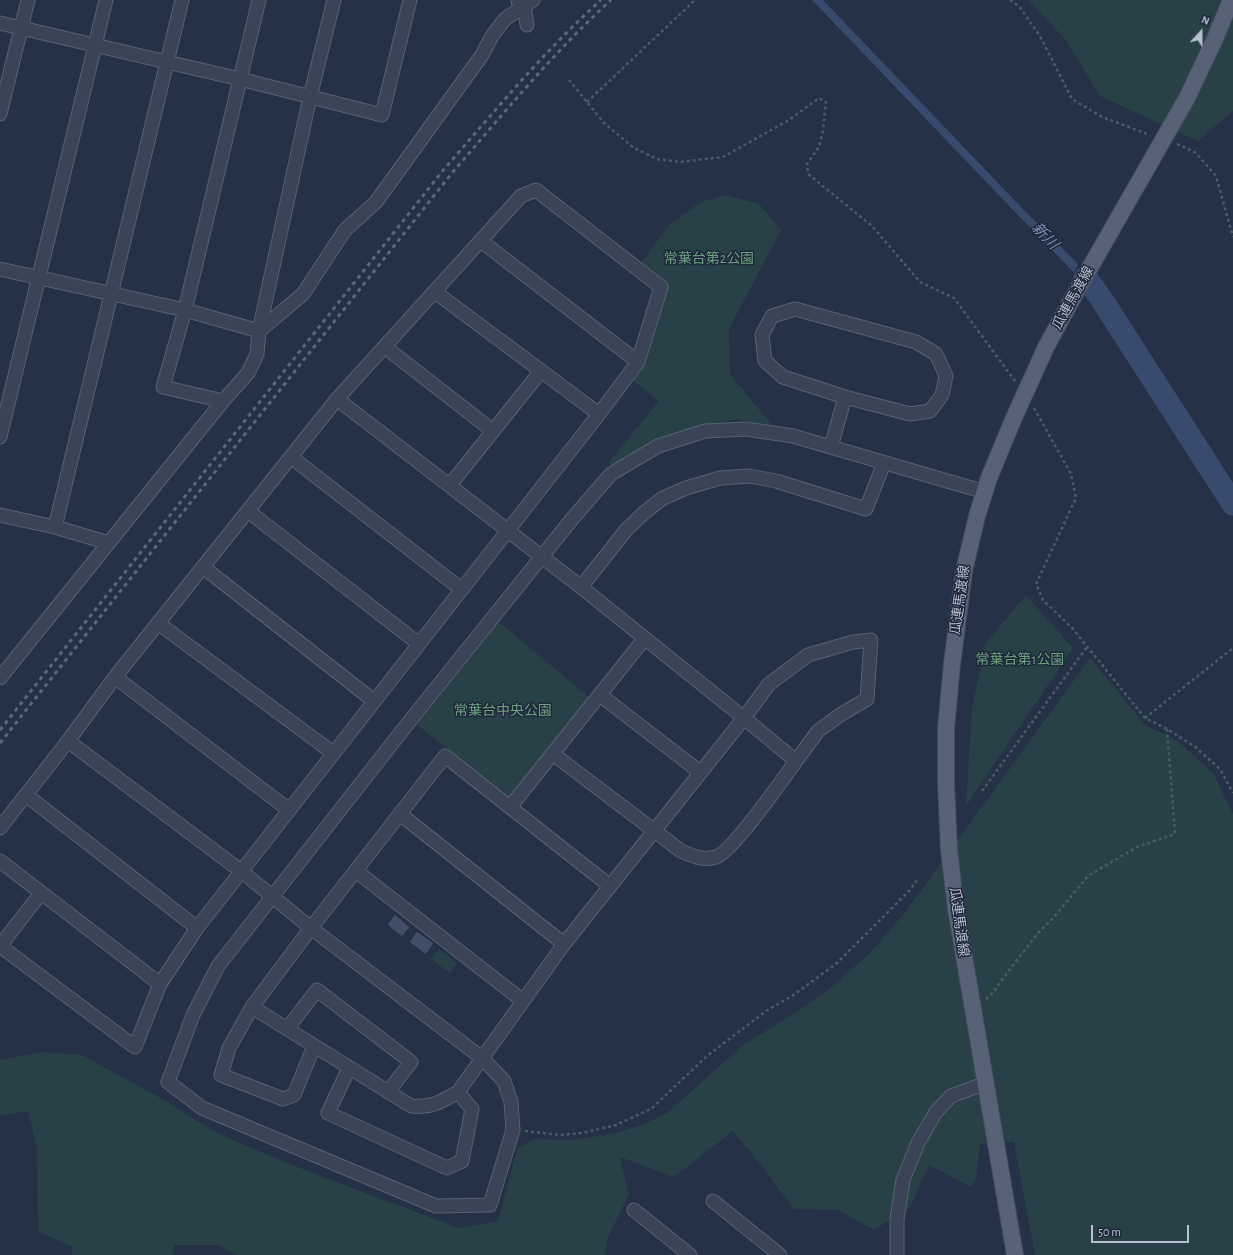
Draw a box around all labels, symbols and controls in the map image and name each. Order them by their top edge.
north arrow [1181,12,1221,52]
text: N [1200,14,1211,27]
water label: 新川 [1028,219,1062,253]
park label: 常葉台第2公園 [664,251,754,267]
street label: 瓜連馬渡線 [1049,263,1097,333]
street label: 瓜連馬渡線 [947,564,973,636]
park label: 常葉台第1公園 [976,652,1064,668]
park label: 常葉台中央公園 [454,703,552,719]
street label: 瓜連馬渡線 [946,886,972,958]
scale bar [1093,1217,1191,1243]
text: 50 m [1098,1226,1121,1238]

